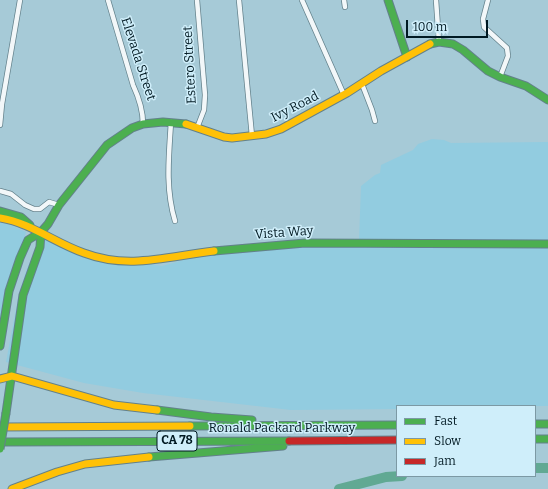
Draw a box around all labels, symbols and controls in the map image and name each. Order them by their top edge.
scale bar [408,12,490,38]
street label: Elevada Street [117,16,159,102]
text: 100 m [413,20,447,34]
street label: Estero Street [180,26,200,104]
street label: Ivy Road [269,88,321,126]
street label: Vista Way [254,223,314,243]
legend [396,405,536,477]
text: Fast [434,414,457,428]
street label: Ronald Packard Parkway [209,420,355,436]
road number: CA 78 [157,431,197,451]
text: Slow [434,434,461,448]
text: Jam [434,454,456,468]

